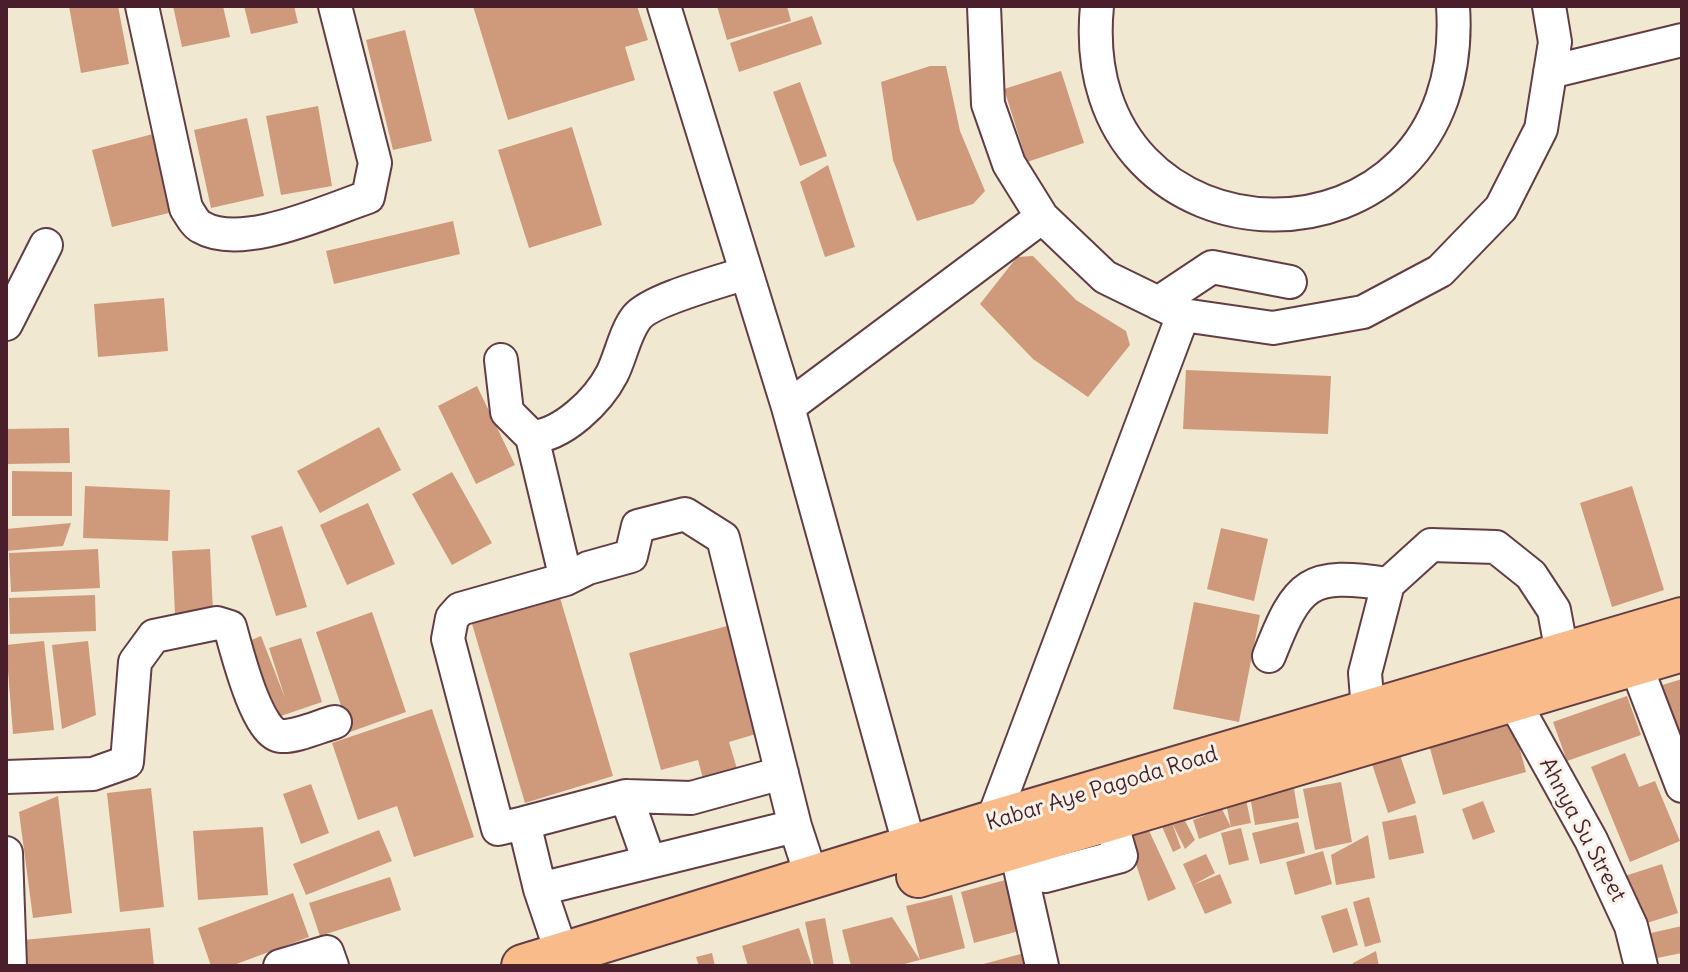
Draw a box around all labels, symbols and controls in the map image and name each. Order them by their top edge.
street label: Kabar Aye Pagoda Road [983,741,1221,837]
street label: Ahnya Su Street [1533,754,1631,906]

